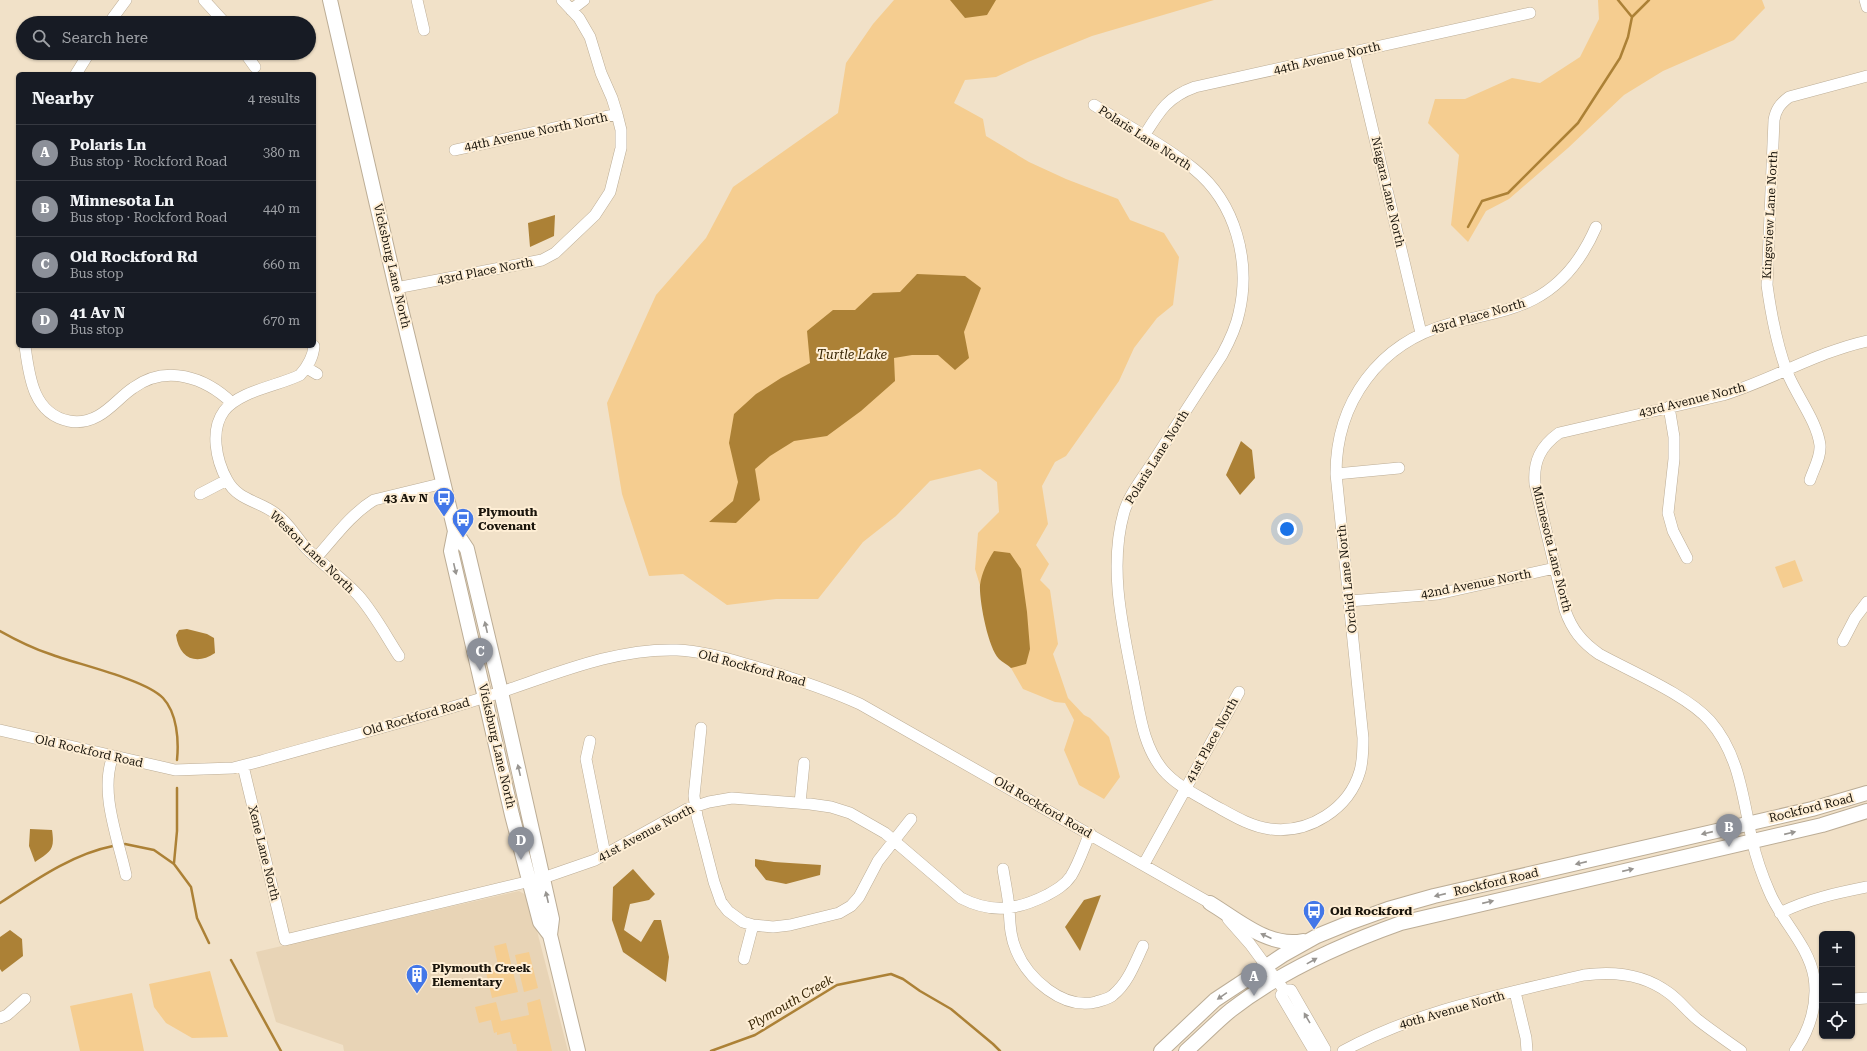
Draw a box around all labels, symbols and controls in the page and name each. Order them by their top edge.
search box [16,16,316,60]
icon: search [30,27,52,49]
text: Search here [62,29,148,47]
street label: 44th Avenue North [1272,39,1382,77]
text: Nearby [32,88,94,108]
text: 4 results [248,91,300,106]
street label: Polaris Lane North [1096,103,1194,173]
street label: 44th Avenue North North [463,110,609,154]
street label: Niagara Lane North [1368,135,1408,249]
text: Polaris Ln [70,136,146,154]
text: A [40,145,50,160]
text: 380 m [263,145,300,160]
street label: Kingsview Lane North [1760,150,1780,280]
text: Bus stop · Rockford Road [70,154,227,169]
text: Minnesota Ln [70,192,174,210]
text: B [40,201,50,216]
text: 440 m [263,201,300,216]
street label: Vicksburg Lane North [371,202,413,330]
text: Bus stop · Rockford Road [70,210,227,225]
text: Old Rockford Rd [70,248,198,266]
street label: 43rd Place North [436,255,534,287]
text: C [40,257,50,272]
text: 660 m [263,257,300,272]
text: Bus stop [70,266,124,281]
street label: 43rd Place North [1429,296,1527,336]
text: 41 Av N [70,304,125,322]
text: D [40,313,50,328]
text: 670 m [263,313,300,328]
text: Bus stop [70,322,124,337]
water label: Turtle Lake [817,347,888,362]
street label: 43rd Avenue North [1637,380,1747,420]
street label: Polaris Lane North [1122,407,1192,507]
street label: Minnesota Lane North [1529,484,1575,614]
bus stop icon: 43 Av N [431,485,457,518]
place label: 43 Av N [384,491,428,505]
place label: Plymouth Covenant [478,505,538,533]
bus stop icon: Plymouth Covenant [450,506,476,539]
street label: Weston Lane North [267,508,357,596]
your location [1277,519,1297,539]
street label: Orchid Lane North [1334,524,1360,634]
one-way arrow [452,563,458,575]
street label: 42nd Avenue North [1420,566,1533,602]
one-way arrow [483,620,489,632]
pin: C [467,638,493,671]
street label: Old Rockford Road [697,647,808,689]
street label: Vicksburg Lane North [476,682,518,810]
street label: Old Rockford Road [361,695,471,739]
street label: 41st Place North [1183,695,1241,785]
street label: Old Rockford Road [33,732,145,770]
one-way arrow [515,763,521,776]
street label: Old Rockford Road [992,773,1095,841]
street label: Rockford Road [1767,791,1855,825]
street label: 41st Avenue North [596,802,697,864]
street label: Xene Lane North [245,804,283,903]
pin: B [1716,814,1742,847]
pin: D [508,827,534,860]
one-way arrow [1784,830,1796,836]
one-way arrow [1701,831,1713,837]
one-way arrow [1574,860,1587,866]
street label: Rockford Road [1452,865,1540,899]
one-way arrow [1622,867,1635,873]
one-way arrow [543,890,549,903]
one-way arrow [1434,892,1446,898]
bus stop icon: Old Rockford [1301,898,1327,931]
one-way arrow [1482,899,1494,905]
place label: Old Rockford [1330,904,1412,918]
map controls [1819,931,1855,1039]
button: + [1819,931,1855,967]
one-way arrow [1260,933,1271,939]
one-way arrow [1306,957,1318,964]
place label: Plymouth Creek Elementary [432,961,532,989]
building icon: Plymouth Creek Elementary [404,962,430,995]
pin: A [1241,963,1267,996]
button: − [1819,967,1855,1003]
water label: Plymouth Creek [744,971,836,1033]
street label: 40th Avenue North [1398,988,1507,1032]
one-way arrow [1217,992,1228,1000]
button: locate [1819,1003,1855,1039]
one-way arrow [1303,1012,1310,1024]

